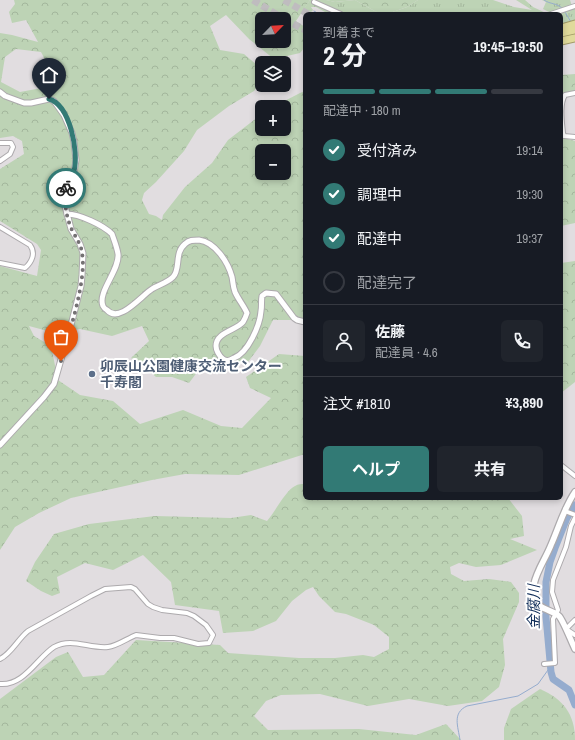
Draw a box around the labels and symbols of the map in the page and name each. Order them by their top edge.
north arrow [255,12,291,48]
pin [32,58,66,99]
courier [46,168,86,208]
pin [44,320,78,361]
place label: 卯辰山公園健康交流センター 千寿閣 [100,357,282,391]
marker: 卯辰山公園健康交流センター 千寿閣 [87,369,97,379]
water label: 金腐川 [523,583,544,630]

